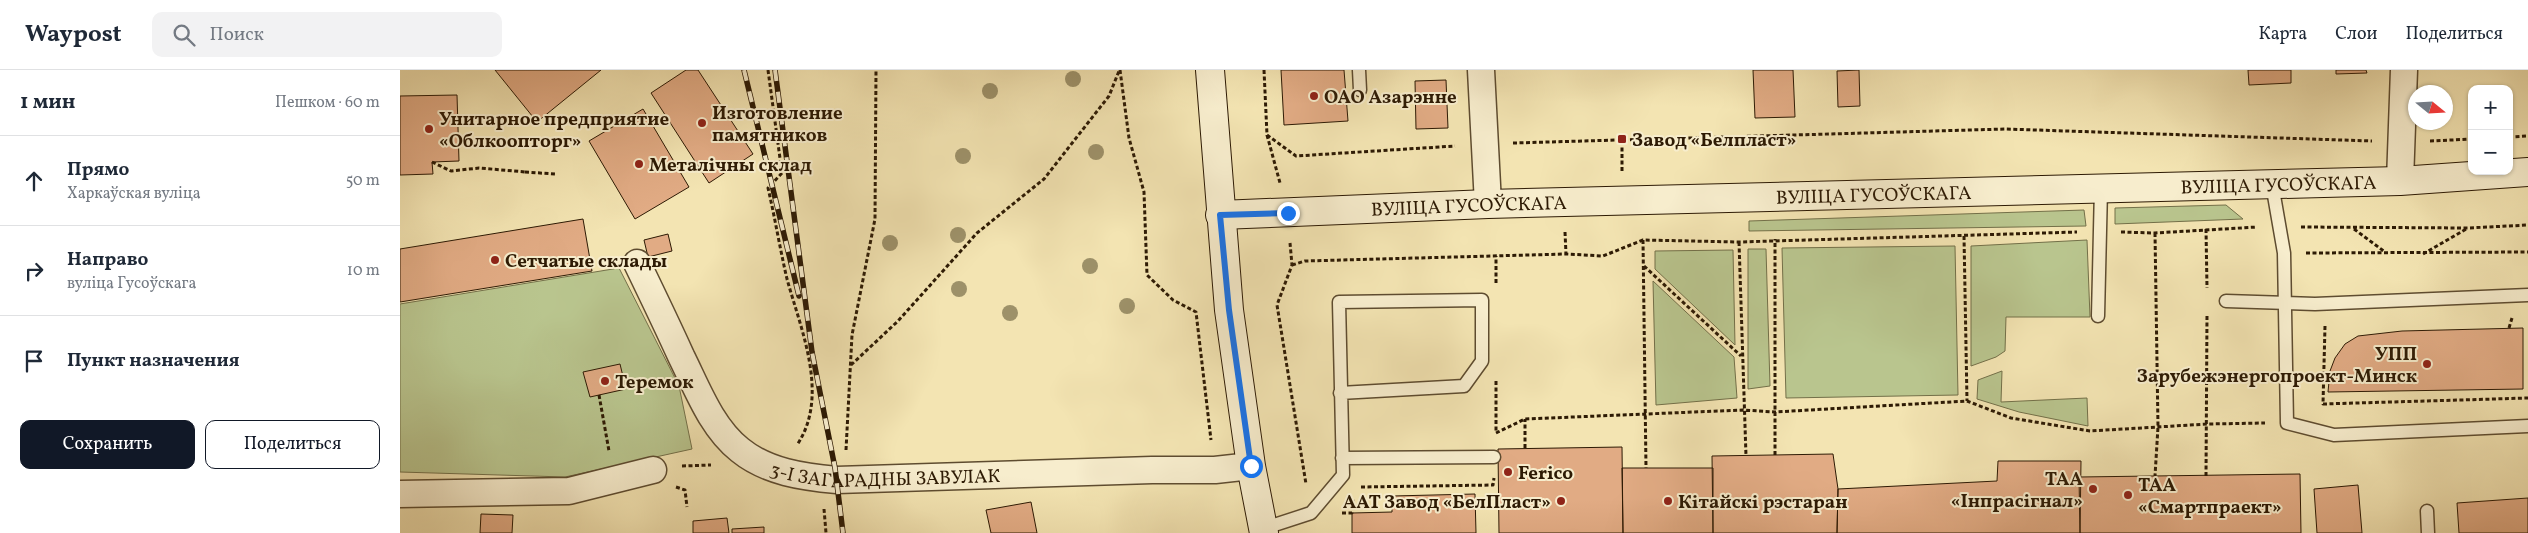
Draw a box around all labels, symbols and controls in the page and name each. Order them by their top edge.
search box [152,12,502,57]
text: Waypost [25,18,122,52]
icon: search [170,21,198,49]
text: Поиск [210,22,264,48]
text: Карта [2259,22,2307,47]
text: Слои [2335,22,2377,47]
text: Поделиться [2405,22,2503,47]
place label: ОАО Азарэнне [1324,85,1457,111]
north arrow [2408,85,2453,130]
map controls [2468,85,2513,175]
button: + [2468,85,2513,130]
text: 1 мин [20,88,76,117]
marker: ОАО Азарэнне [1308,90,1320,102]
text: Пешком · 60 m [275,92,380,114]
place label: Изготовление памятников [712,101,843,149]
place label: Унитарное предприятие «Облкоопторг» [439,107,669,155]
marker: Изготовление памятников [696,117,708,129]
marker: Унитарное предприятие «Облкоопторг» [423,123,435,135]
place label: Завод «Белпласт» [1632,128,1796,154]
button: − [2468,130,2513,175]
marker: Завод «Белпласт» [1616,133,1628,145]
place label: Металічны склад [649,153,812,179]
text: Прямо [67,157,129,183]
marker: Металічны склад [633,158,645,170]
icon: ahead [20,167,48,195]
text: 50 m [346,170,380,192]
street label: ВУЛІЦА ГУСОЎСКАГА [2180,171,2377,202]
street label: ВУЛІЦА ГУСОЎСКАГА [1775,181,1972,212]
text: Харкаўская вуліца [67,183,201,205]
street label: ВУЛІЦА ГУСОЎСКАГА [1370,191,1567,224]
route end [1277,202,1300,225]
text: Направо [67,247,149,273]
place label: Сетчатые склады [505,249,667,275]
marker: Сетчатые склады [489,254,501,266]
icon: right [20,257,48,285]
text: 10 m [347,260,380,282]
text: вуліца Гусоўскага [67,273,197,295]
place label: УПП Зарубежэнергопроект-Минск [2137,342,2418,390]
icon: arrive [20,347,48,375]
text: Пункт назначения [67,348,240,374]
marker: УПП Зарубежэнергопроект-Минск [2421,358,2433,370]
place label: Теремок [615,370,694,396]
marker: Теремок [599,375,611,387]
button: Сохранить [20,420,195,469]
button: Поделиться [205,420,380,469]
route start [1240,455,1263,478]
street label: 3-І ЗАГАРАДНЫ ЗАВУЛАК [766,457,1001,495]
place label: Ferico [1518,461,1573,487]
marker: Ferico [1502,466,1514,478]
place label: ТАА «Інпрасігнал» [1951,467,2083,515]
place label: ТАА «Смартпраект» [2138,473,2282,521]
marker: ТАА «Інпрасігнал» [2087,483,2099,495]
marker: ТАА «Смартпраект» [2122,489,2134,501]
place label: ААТ Завод «БелПласт» [1343,490,1551,516]
place label: Кітайскі рэстаран [1678,490,1848,516]
marker: ААТ Завод «БелПласт» [1555,495,1567,507]
marker: Кітайскі рэстаран [1662,495,1674,507]

